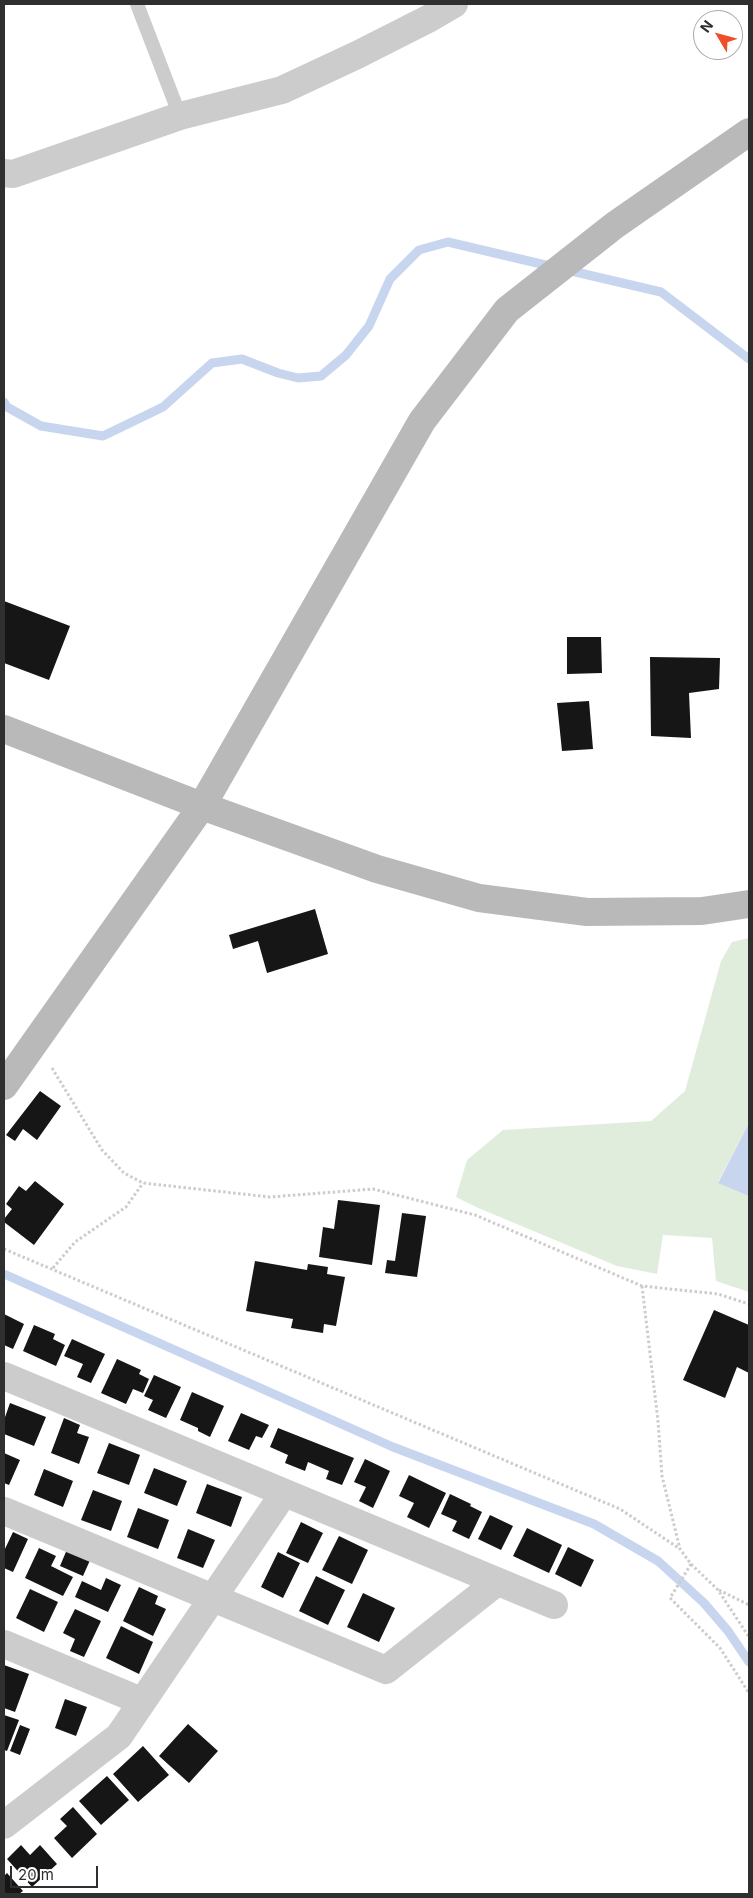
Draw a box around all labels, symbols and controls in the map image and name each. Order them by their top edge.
north arrow [693,10,743,60]
text: N [696,17,716,36]
scale bar [12,1856,100,1888]
text: 20 m [18,1865,54,1884]

